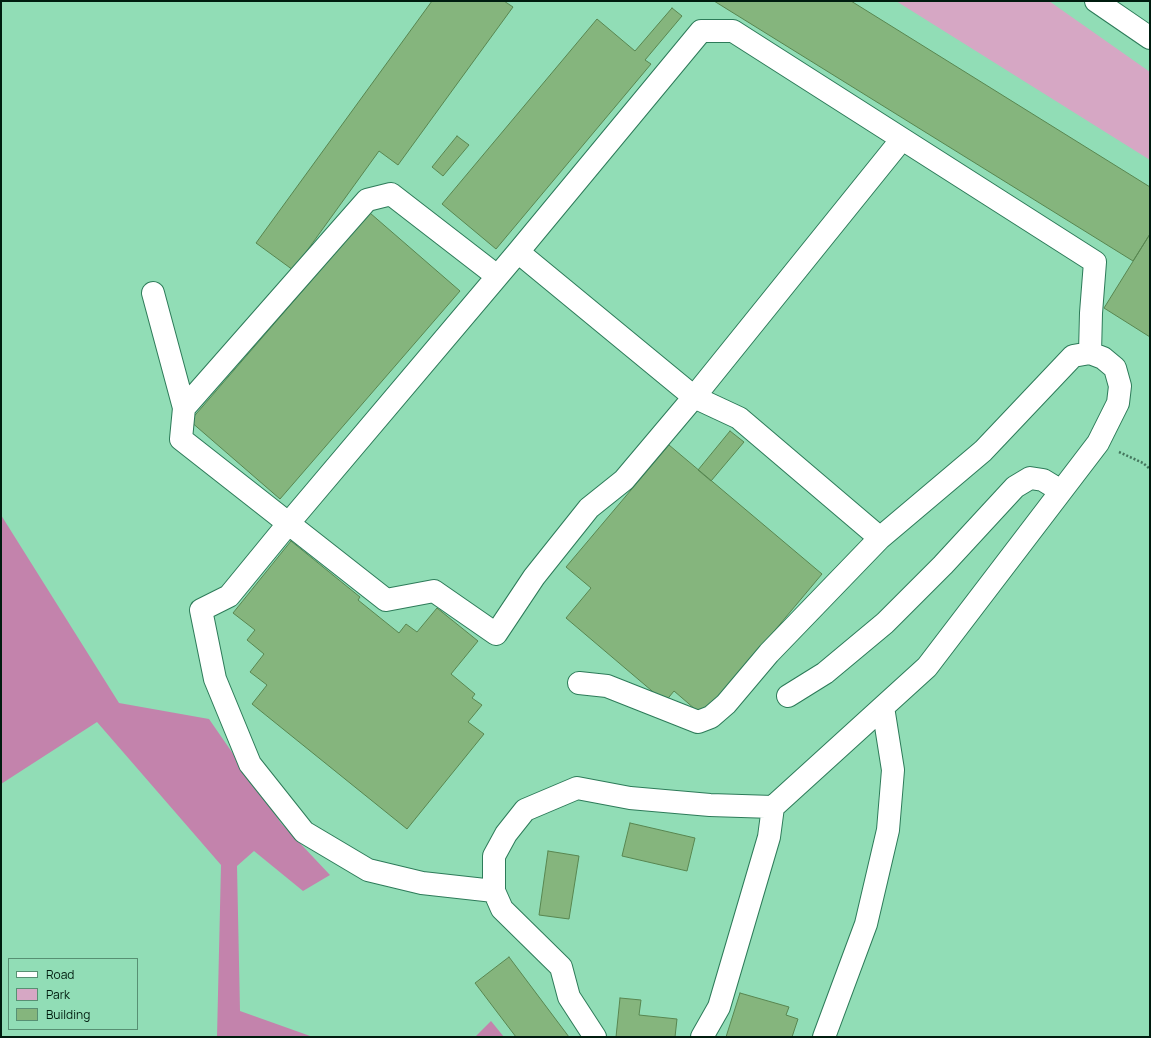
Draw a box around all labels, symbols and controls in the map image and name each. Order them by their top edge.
legend [8,958,138,1030]
text: Road [46,966,74,983]
text: Park [46,986,70,1003]
text: Building [46,1006,90,1023]

